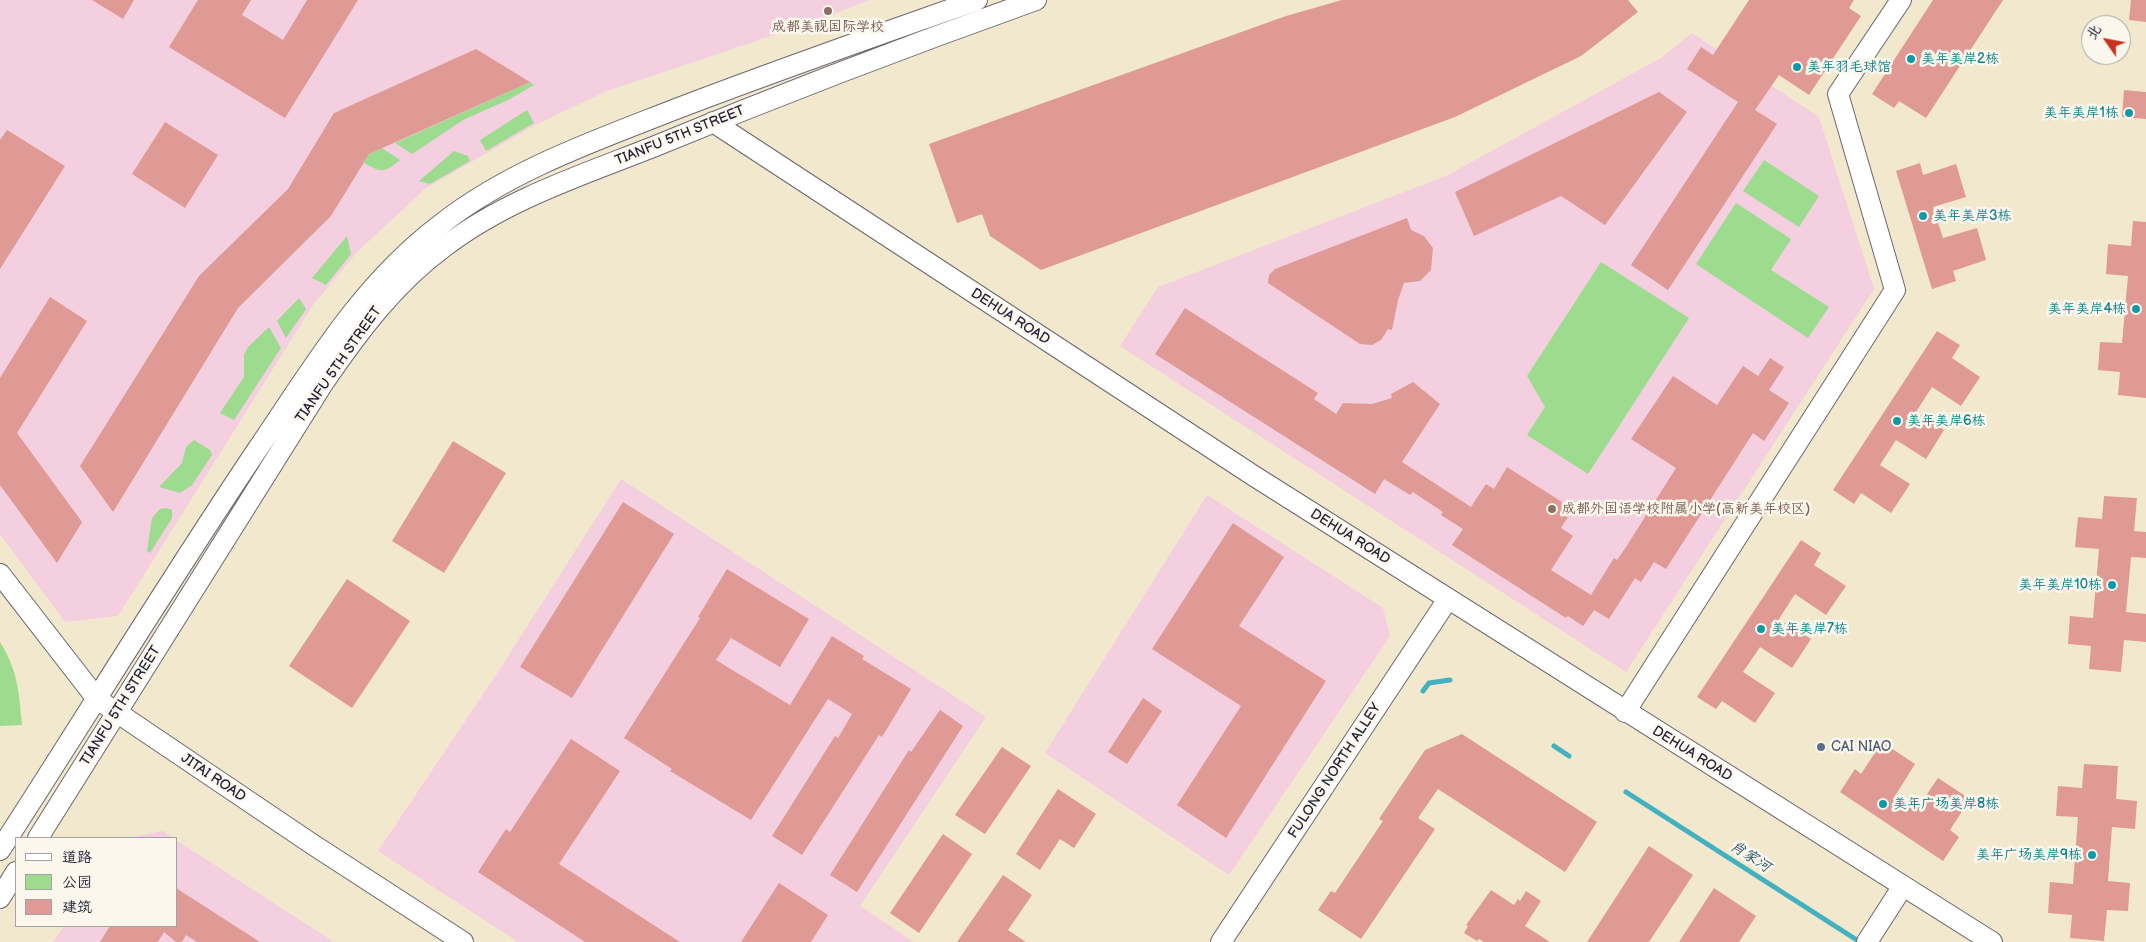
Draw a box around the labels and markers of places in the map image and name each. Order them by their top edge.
marker: 成都美视国际学校 [822,5,834,17]
place label: 成都美视国际学校 [772,19,884,35]
place label: 美年美岸2栋 [1921,51,1999,67]
marker: 美年美岸2栋 [1905,53,1917,65]
place label: 美年羽毛球馆 [1807,59,1891,75]
marker: 美年羽毛球馆 [1791,61,1803,73]
place label: 美年美岸1栋 [2044,105,2119,121]
marker: 美年美岸1栋 [2123,107,2135,119]
place label: 美年美岸3栋 [1933,208,2012,224]
marker: 美年美岸3栋 [1917,210,1929,222]
place label: 美年美岸4栋 [2047,301,2126,317]
marker: 美年美岸4栋 [2130,303,2142,315]
place label: 美年美岸6栋 [1907,413,1986,429]
marker: 美年美岸6栋 [1891,415,1903,427]
place label: 成都外国语学校附属小学(高新美年校区) [1562,501,1810,517]
marker: 成都外国语学校附属小学(高新美年校区) [1546,503,1558,515]
place label: 美年美岸10栋 [2018,577,2102,593]
marker: 美年美岸10栋 [2106,579,2118,591]
place label: 美年美岸7栋 [1771,621,1848,637]
marker: 美年美岸7栋 [1755,623,1767,635]
place label: CAI NIAO [1831,739,1891,755]
marker: CAI NIAO [1815,741,1827,753]
place label: 美年广场美岸8栋 [1893,796,1999,812]
marker: 美年广场美岸8栋 [1877,798,1889,810]
place label: 美年广场美岸9栋 [1976,847,2082,863]
marker: 美年广场美岸9栋 [2086,849,2098,861]

